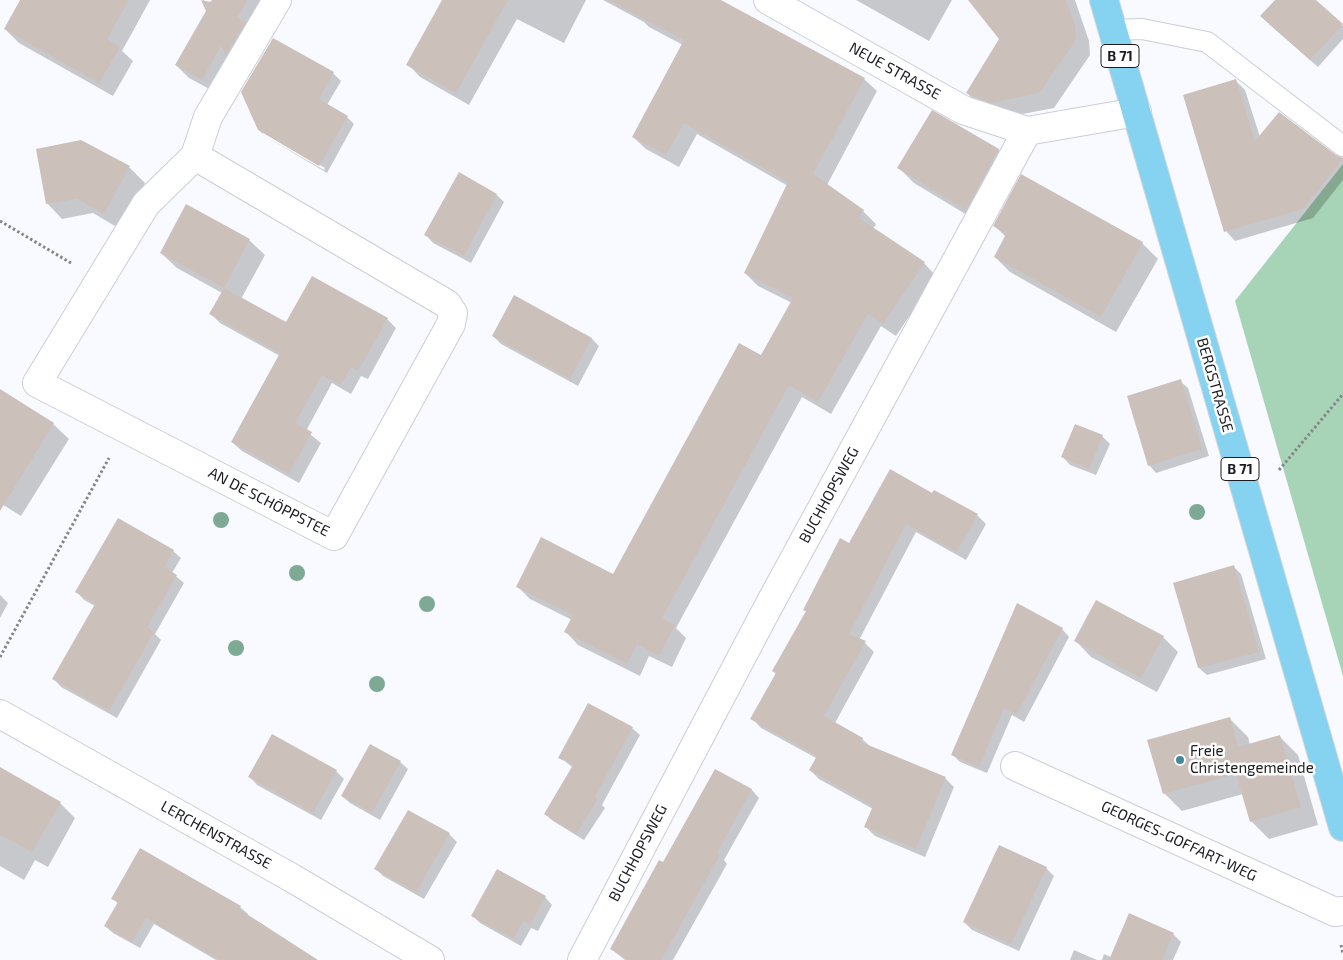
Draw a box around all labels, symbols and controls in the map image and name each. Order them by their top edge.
street label: NEUE STRASSE [846,38,944,104]
road number: B 71 [1101,44,1139,68]
street label: BERGSTRASSE [1193,336,1237,434]
street label: BUCHHOPSWEG [795,444,863,546]
road number: B 71 [1221,458,1259,480]
street label: AN DE SCHÖPPSTEE [205,464,333,540]
place label: Freie Christengemeinde [1190,742,1314,777]
marker: Freie Christengemeinde [1174,754,1186,766]
street label: LERCHENSTRASSE [157,797,275,873]
street label: GEORGES-GOFFART-WEG [1098,797,1260,885]
street label: BUCHHOPSWEG [605,801,671,905]

